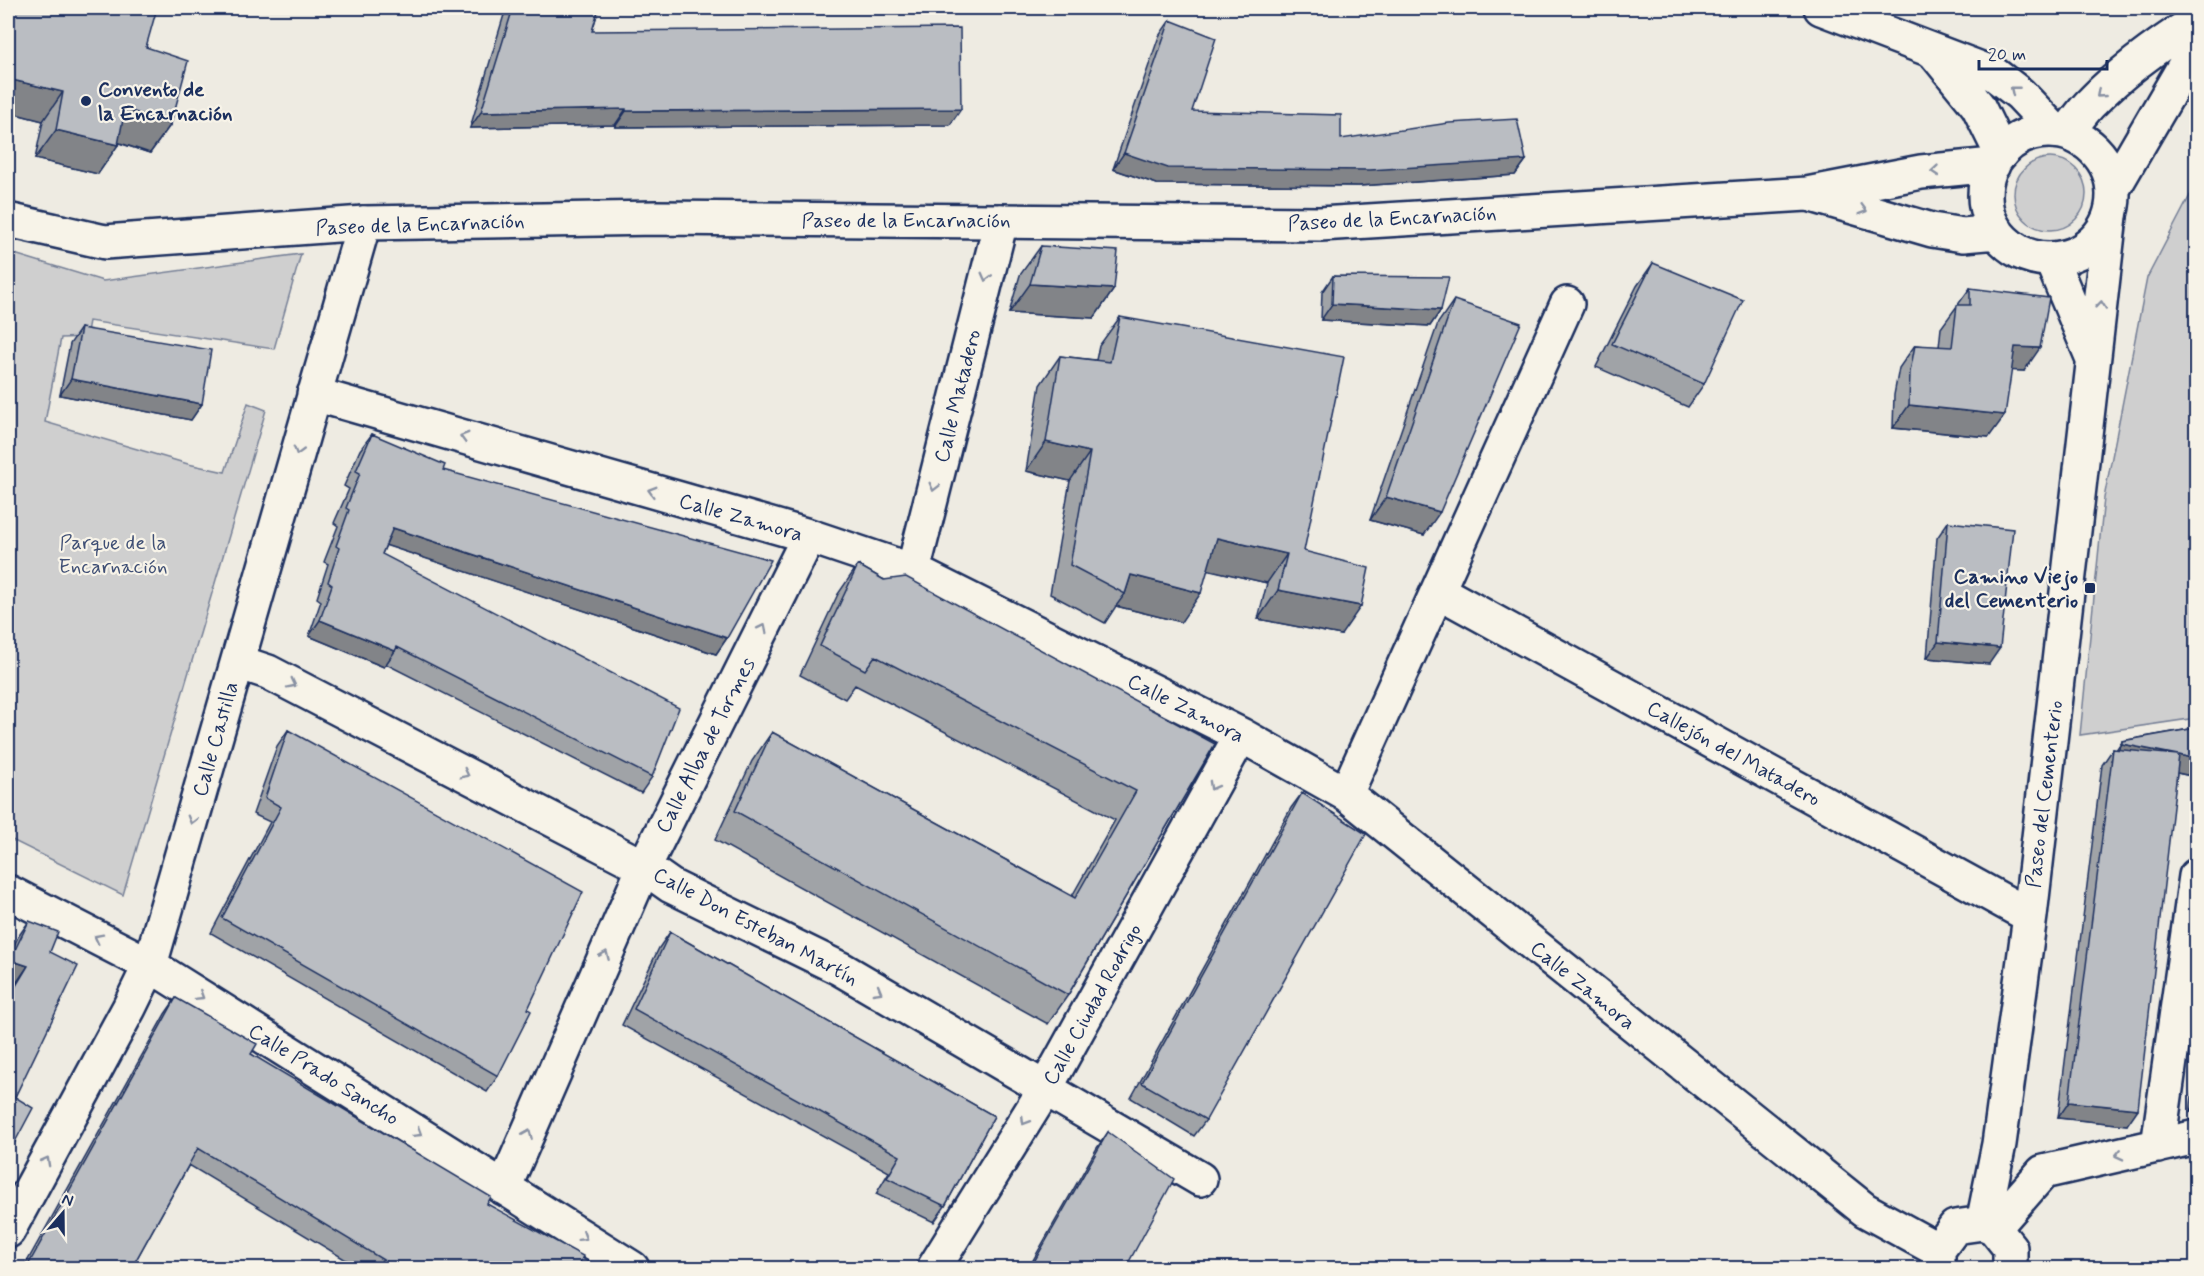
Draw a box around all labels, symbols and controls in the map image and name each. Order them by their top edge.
scale bar [1979,33,2106,71]
text: 20 m [1988,43,2026,67]
place label: Convento de la Encarnación [98,76,233,128]
one-way arrow [2010,86,2021,97]
one-way arrow [2096,87,2107,98]
marker: Convento de la Encarnación [79,94,93,108]
one-way arrow [1931,164,1940,177]
street label: Paseo de la Encarnación [1287,200,1497,238]
one-way arrow [1857,203,1868,215]
street label: Paseo de la Encarnación [315,207,525,243]
street label: Paseo de la Encarnación [801,207,1011,235]
one-way arrow [981,272,994,282]
one-way arrow [2094,301,2107,310]
street label: Calle Matadero [928,327,988,466]
one-way arrow [460,432,470,444]
one-way arrow [293,445,305,455]
one-way arrow [929,482,942,492]
one-way arrow [647,486,658,498]
street label: Calle Zamora [675,487,806,549]
park label: Parque de la Encarnación [58,529,168,581]
place label: Camino Viejo del Cementerio [1945,563,2078,615]
marker: Camino Viejo del Cementerio [2083,581,2097,595]
one-way arrow [756,624,767,635]
street label: Calle Alba de Tormes [649,653,762,838]
street label: Calle Zamora [1122,667,1249,750]
one-way arrow [285,677,296,688]
street label: Calle Castilla [186,678,246,800]
street label: Callejón del Matadero [1642,694,1825,813]
street label: Paseo del Cementerio [2020,699,2070,889]
one-way arrow [458,767,469,778]
one-way arrow [1209,780,1220,790]
one-way arrow [187,814,199,824]
street label: Calle Don Esteban Martín [648,861,863,993]
street label: Calle Ciudad Rodrigo [1037,919,1149,1090]
one-way arrow [94,934,105,945]
street label: Calle Zamora [1524,935,1641,1037]
one-way arrow [598,950,610,961]
one-way arrow [872,984,882,996]
one-way arrow [194,988,204,1000]
street label: Calle Prado Sancho [243,1017,404,1133]
one-way arrow [1021,1115,1033,1125]
one-way arrow [412,1126,422,1138]
one-way arrow [520,1129,532,1140]
one-way arrow [2114,1147,2124,1160]
one-way arrow [39,1157,50,1167]
north arrow [33,1183,93,1243]
text: N [59,1189,76,1212]
one-way arrow [577,1230,587,1242]

